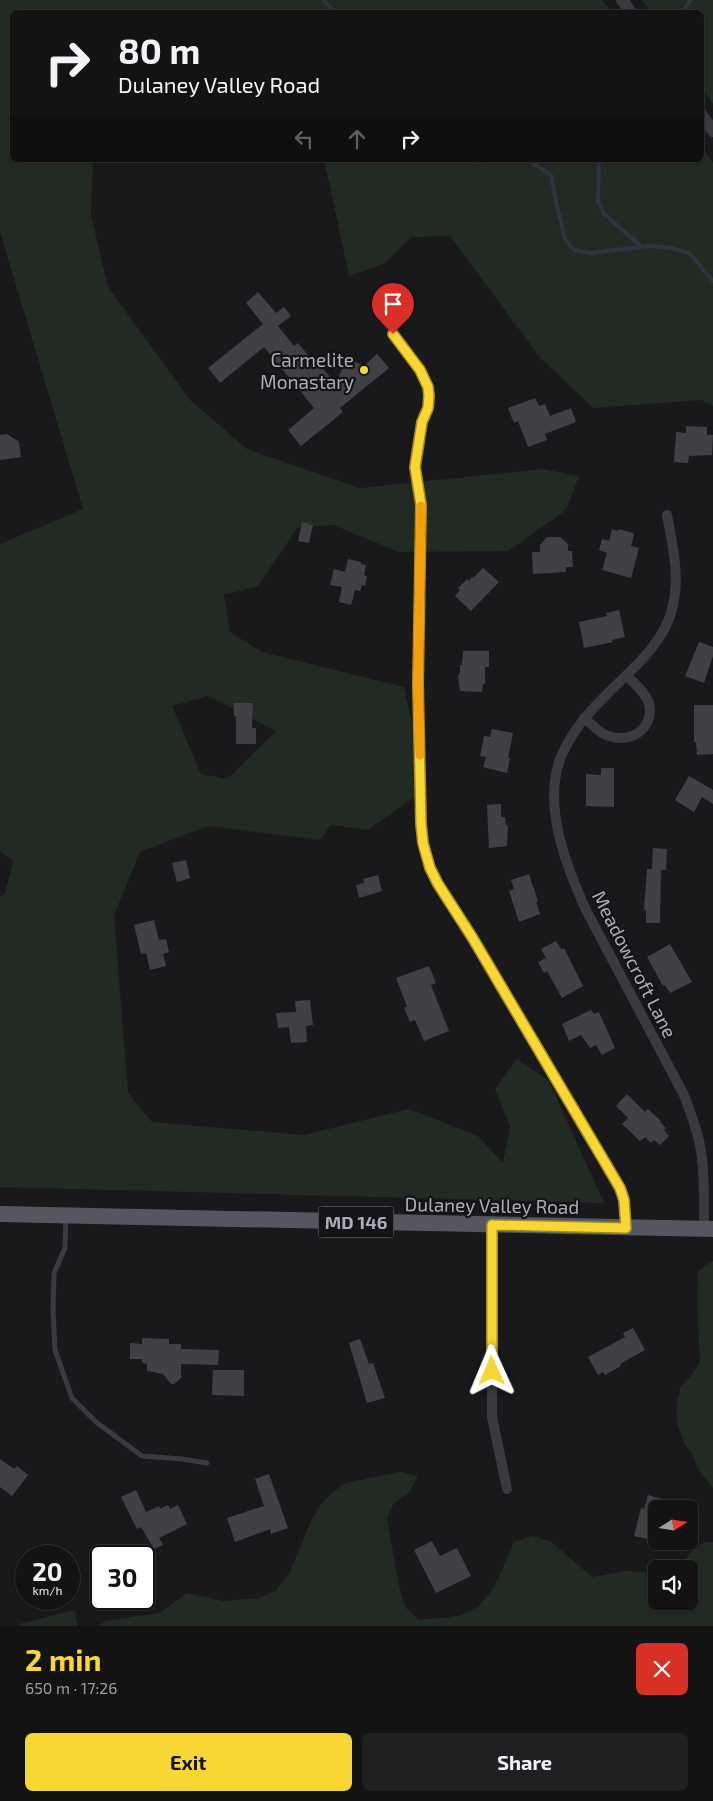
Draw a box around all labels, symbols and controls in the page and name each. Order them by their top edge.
text: 80 m [118,29,200,71]
icon: right [35,30,100,95]
text: Dulaney Valley Road [118,71,320,97]
icon: left [290,125,318,153]
icon: ahead [343,125,371,153]
icon: right [396,125,424,153]
pin [372,283,414,334]
icon: arrive [379,290,407,318]
place label: Carmelite Monastary [260,348,354,393]
marker: Carmelite Monastary [358,364,370,376]
street label: Meadowcroft Lane [588,887,682,1041]
street label: Dulaney Valley Road [404,1192,580,1218]
road number: MD 146 [318,1206,394,1238]
position arrow [465,1344,517,1396]
north arrow [648,1500,698,1550]
map controls [648,1500,698,1610]
speed limit sign: 30 [90,1545,155,1610]
text: 20 [32,1556,63,1586]
button: sound [648,1560,698,1610]
text: km/h [33,1583,62,1597]
text: 2 min [25,1641,102,1677]
button: close [636,1643,688,1695]
text: 650 m · 17:26 [25,1678,117,1697]
button: Exit [25,1733,352,1791]
button: Share [362,1733,688,1791]

